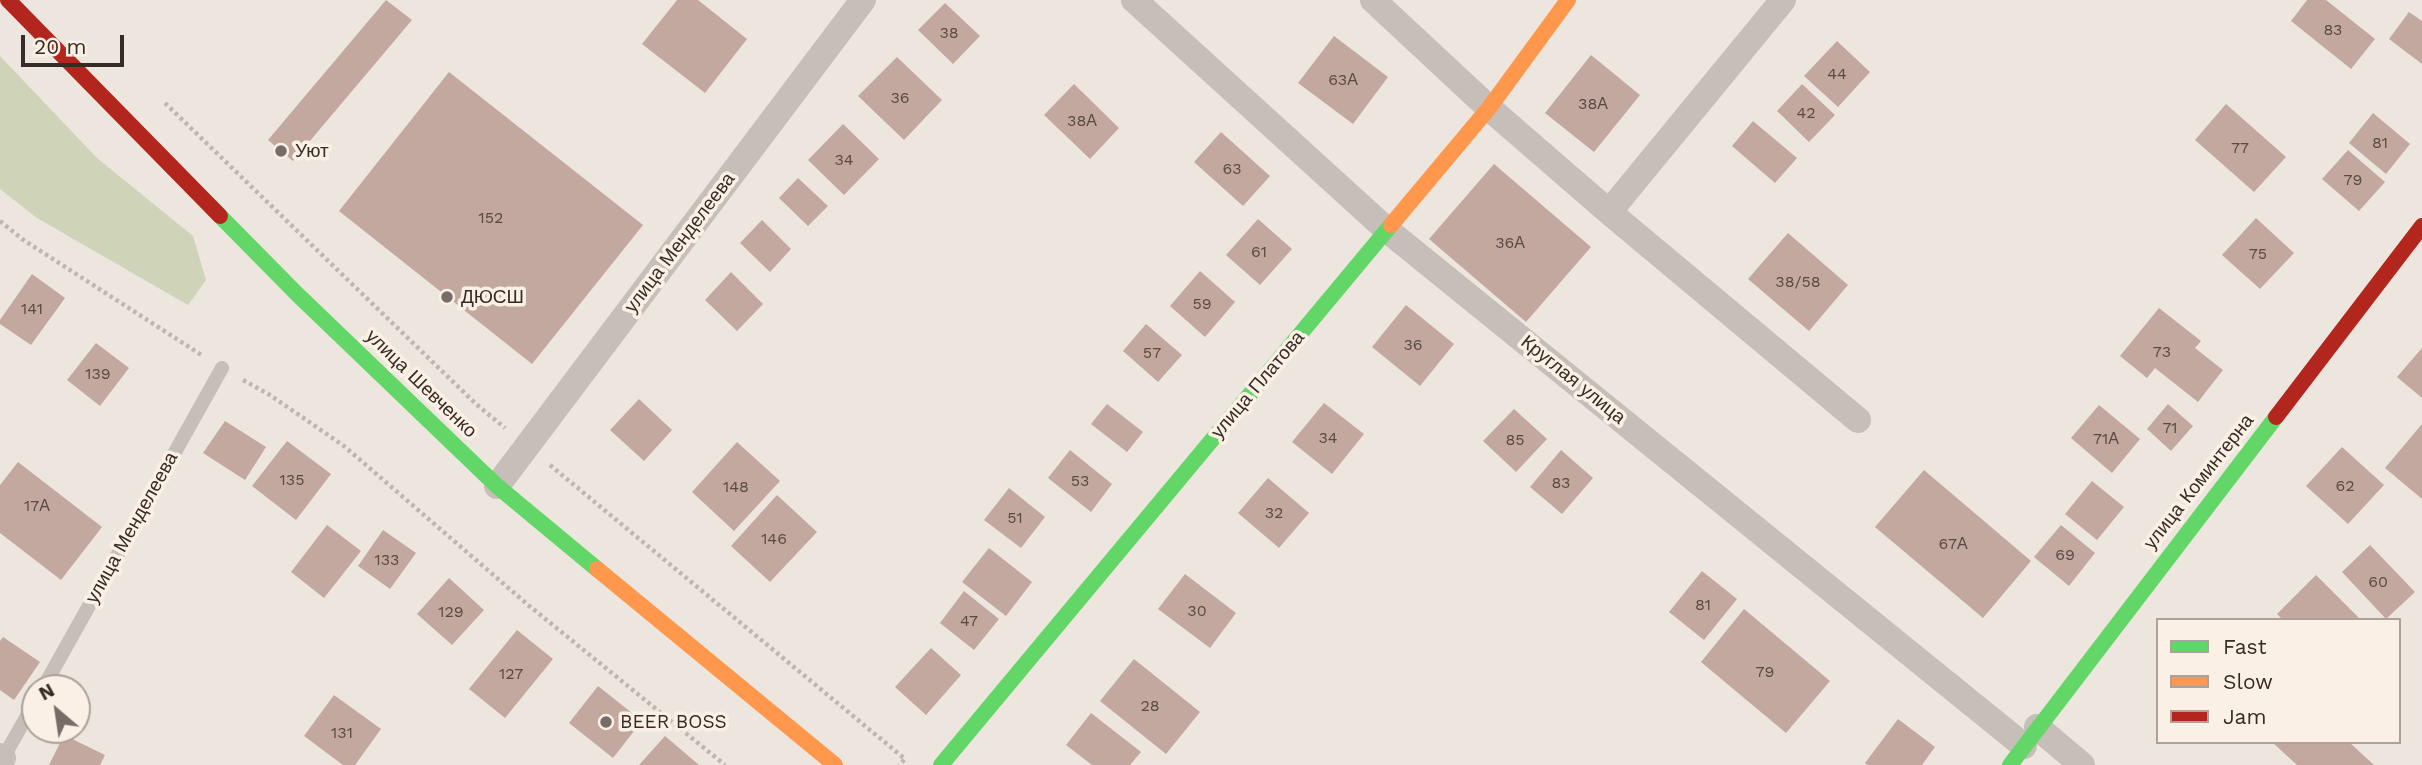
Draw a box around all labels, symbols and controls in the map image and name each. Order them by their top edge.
house number: 83 [2324,20,2342,40]
scale bar [24,21,128,65]
house number: 38 [939,23,959,43]
text: 20 m [34,34,86,59]
house number: 44 [1827,64,1847,84]
house number: 63А [1328,70,1358,90]
house number: 36 [890,88,910,108]
house number: 38А [1578,94,1608,114]
house number: 42 [1796,103,1816,123]
house number: 38А [1067,111,1097,131]
house number: 81 [2372,133,2388,153]
house number: 77 [2231,138,2249,158]
place label: Уют [295,140,329,162]
marker: Уют [273,143,289,159]
house number: 34 [834,150,854,170]
house number: 63 [1222,159,1242,179]
street label: улица Менделеева [620,168,740,318]
house number: 79 [2344,170,2362,190]
house number: 152 [479,208,503,228]
house number: 36А [1495,233,1525,253]
house number: 61 [1251,242,1267,262]
house number: 75 [2249,244,2267,264]
house number: 38/58 [1775,272,1821,292]
place label: ДЮСШ [461,286,524,308]
marker: ДЮСШ [439,289,455,305]
house number: 59 [1192,294,1212,314]
house number: 141 [21,299,43,319]
street label: улица Шевченко [361,325,481,443]
street label: улица Платова [1206,327,1310,443]
street label: Круглая улица [1516,331,1630,429]
house number: 36 [1403,335,1423,355]
house number: 73 [2153,342,2171,362]
house number: 57 [1143,343,1161,363]
house number: 139 [85,364,111,384]
street label: улица Коминтерна [2139,410,2259,554]
house number: 71 [2162,418,2178,438]
house number: 34 [1318,428,1338,448]
house number: 71А [2093,429,2119,449]
house number: 85 [1505,430,1525,450]
street label: улица Менделеева [81,448,183,608]
house number: 135 [280,470,304,490]
house number: 53 [1071,471,1089,491]
house number: 83 [1552,473,1570,493]
house number: 62 [2335,476,2355,496]
house number: 148 [723,477,749,497]
house number: 17А [24,496,50,516]
house number: 32 [1265,503,1283,523]
house number: 51 [1007,508,1023,528]
house number: 146 [761,529,787,549]
house number: 67А [1938,534,1968,554]
house number: 69 [2055,545,2075,565]
house number: 133 [375,550,399,570]
house number: 60 [2368,572,2388,592]
house number: 81 [1695,595,1711,615]
house number: 30 [1187,601,1207,621]
house number: 129 [438,602,464,622]
house number: 47 [960,611,978,631]
legend [2156,618,2401,744]
text: Fast [2223,634,2267,659]
house number: 79 [1756,662,1774,682]
house number: 127 [499,664,523,684]
text: Slow [2223,669,2273,694]
north arrow [21,674,91,744]
text: N [35,678,58,705]
house number: 28 [1140,696,1160,716]
text: Jam [2223,704,2266,729]
place label: BEER BOSS [620,711,727,733]
marker: BEER BOSS [598,714,614,730]
house number: 131 [331,723,353,743]

